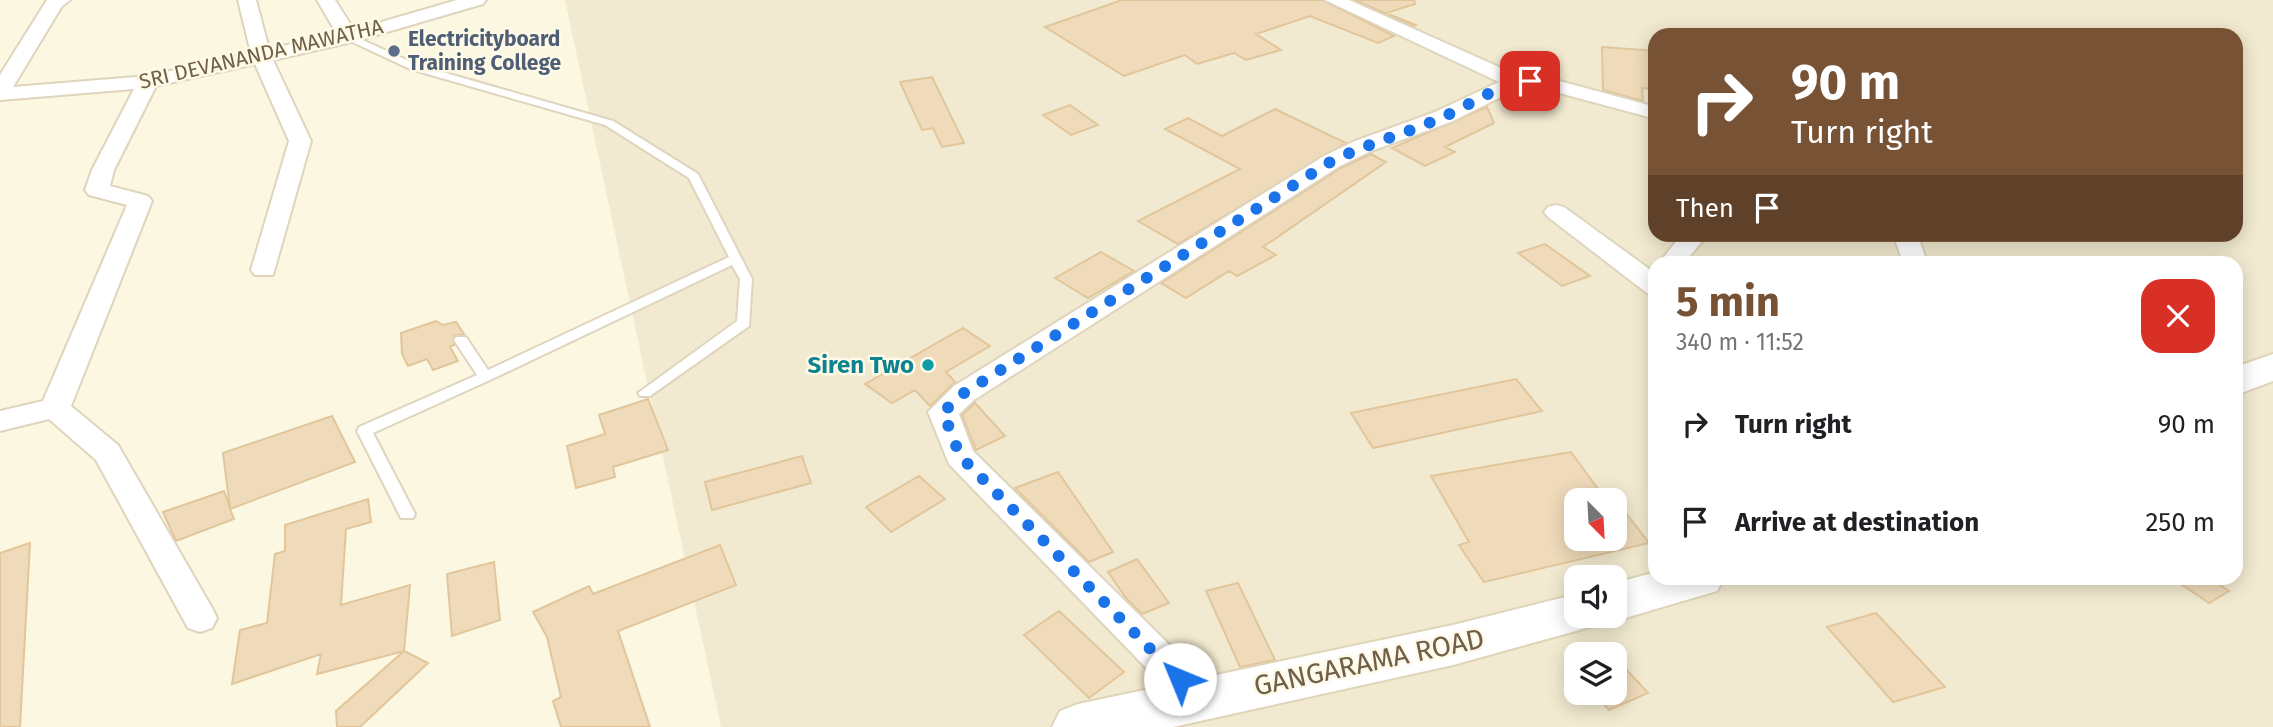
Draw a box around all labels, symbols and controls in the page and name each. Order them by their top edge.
street label: SRI DEVANANDA MAWATHA [136,13,386,95]
place label: Electricityboard Training College [408,26,562,76]
marker: Electricityboard Training College [386,43,402,59]
pin [1500,51,1560,111]
text: 90 m [1791,53,1900,112]
icon: right [1676,56,1767,147]
icon: arrive [1511,62,1549,100]
text: Turn right [1791,113,1933,151]
icon: arrive [1748,189,1786,227]
text: Then [1676,193,1734,224]
text: 5 min [1676,277,1780,327]
button: close [2141,279,2215,353]
text: 340 m · 11:52 [1676,328,1804,356]
place label: Siren Two [808,351,914,379]
marker: Siren Two [920,357,936,373]
icon: right [1676,405,1714,443]
text: Turn right [1735,409,1852,440]
text: 90 m [2158,409,2215,440]
north arrow [1564,488,1628,551]
map controls [1564,488,1627,705]
icon: arrive [1676,503,1714,541]
text: Arrive at destination [1735,507,1979,538]
text: 250 m [2145,507,2215,538]
button: sound [1564,565,1627,628]
street label: GANGARAMA ROAD [1251,621,1487,703]
position arrow [1143,642,1217,716]
button: layers [1564,642,1627,705]

